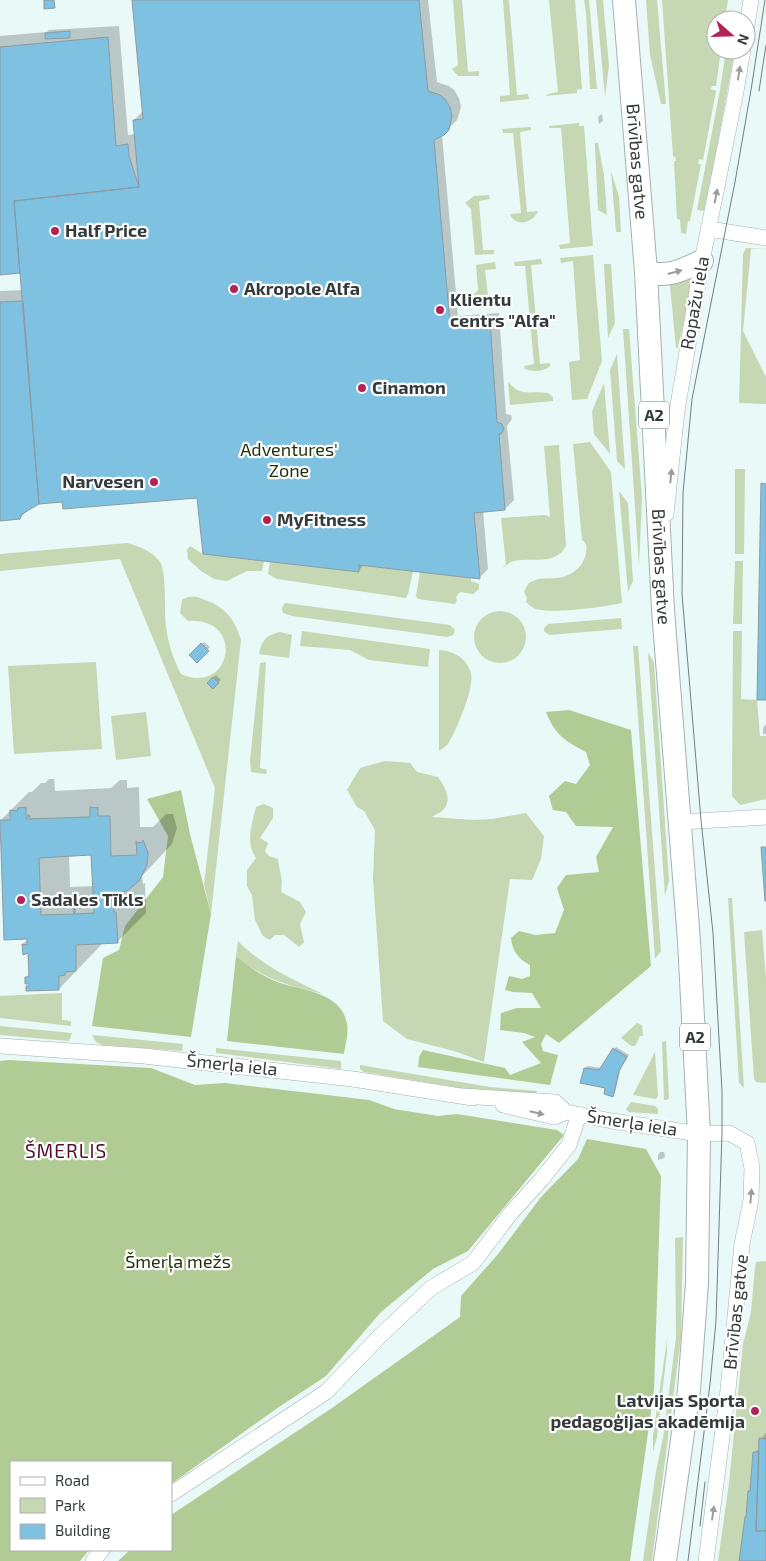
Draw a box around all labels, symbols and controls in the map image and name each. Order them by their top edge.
north arrow [706,10,756,60]
text: N [734,32,753,47]
one-way arrow [736,65,744,81]
street label: Brīvības gatve [622,103,654,220]
one-way arrow [712,189,720,204]
place label: Half Price [65,219,147,241]
marker: Half Price [49,225,61,237]
street label: Ropažu iela [675,254,713,351]
one-way arrow [667,268,683,276]
place label: Akropole Alfa [244,277,360,299]
marker: Akropole Alfa [228,283,240,295]
place label: Klientu centrs "Alfa" [450,288,556,331]
marker: Klientu centrs "Alfa" [434,304,446,316]
place label: Cinamon [372,376,446,398]
marker: Cinamon [356,382,368,394]
road number: A2 [639,402,669,428]
park label: Adventures' Zone [240,438,338,481]
one-way arrow [667,467,675,483]
place label: Narvesen [62,470,144,492]
marker: Narvesen [148,476,160,488]
place label: MyFitness [277,508,366,530]
street label: Brīvības gatve [648,508,676,625]
marker: MyFitness [261,514,273,526]
place label: Sadales Tīkls [31,888,144,910]
marker: Sadales Tīkls [15,894,27,906]
road number: A2 [680,1024,710,1050]
street label: Šmerļa iela [185,1048,279,1081]
street label: Šmerļa iela [585,1104,679,1141]
one-way arrow [529,1109,544,1117]
district label: ŠMERLIS [25,1139,107,1162]
one-way arrow [747,1188,755,1204]
park label: Šmerļa mežs [125,1250,231,1273]
street label: Brīvības gatve [718,1253,752,1371]
place label: Latvijas Sporta pedagoģijas akadēmija [550,1389,745,1432]
marker: Latvijas Sporta pedagoģijas akadēmija [749,1405,761,1417]
legend [10,1461,172,1551]
text: Road [55,1471,90,1489]
text: Park [55,1496,86,1514]
one-way arrow [709,1504,717,1520]
text: Building [55,1521,111,1539]

